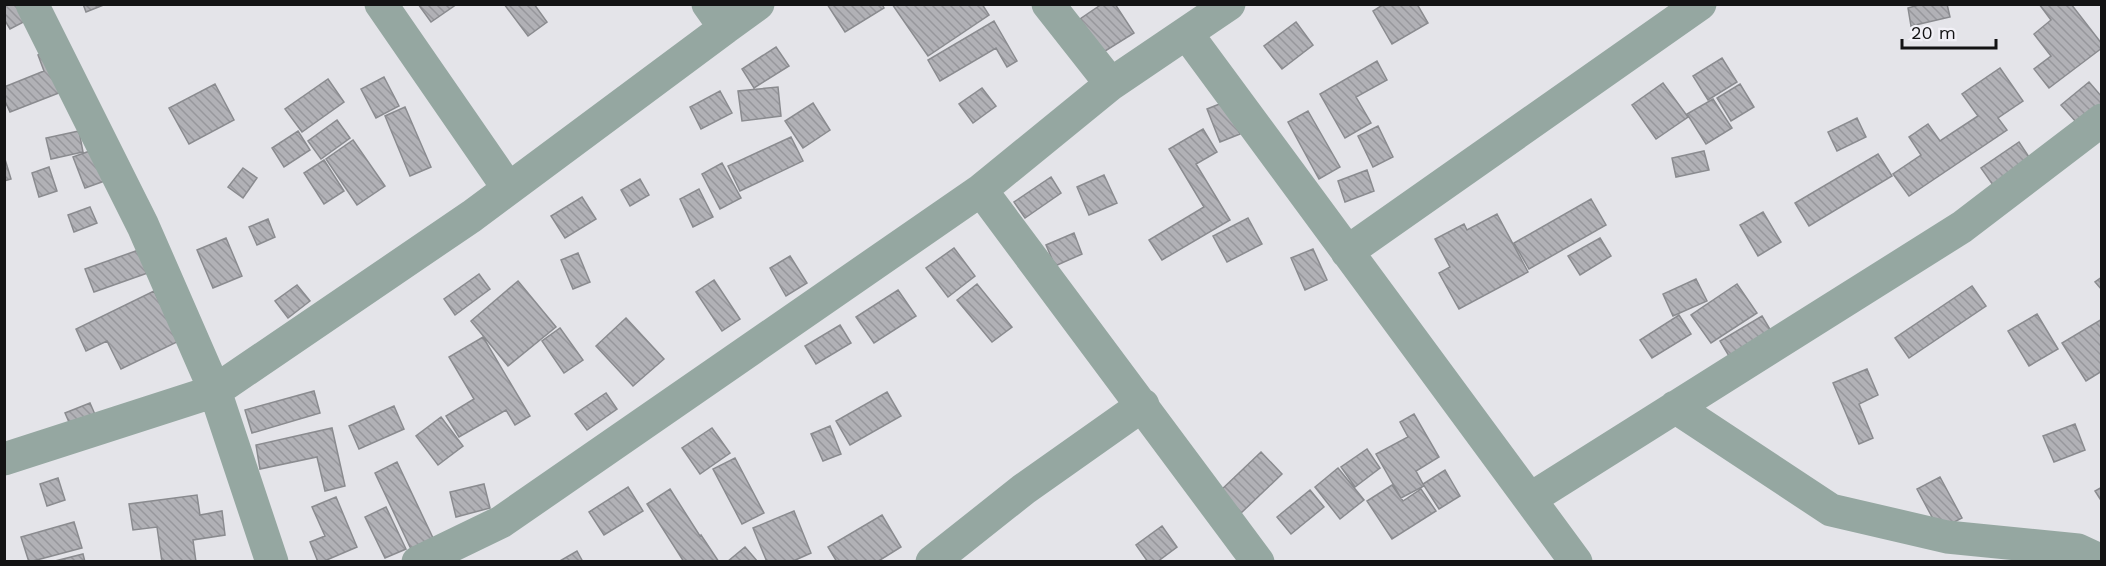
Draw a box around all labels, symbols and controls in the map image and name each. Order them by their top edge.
scale bar [1902,12,1996,50]
text: 20 m [1911,22,1956,43]

